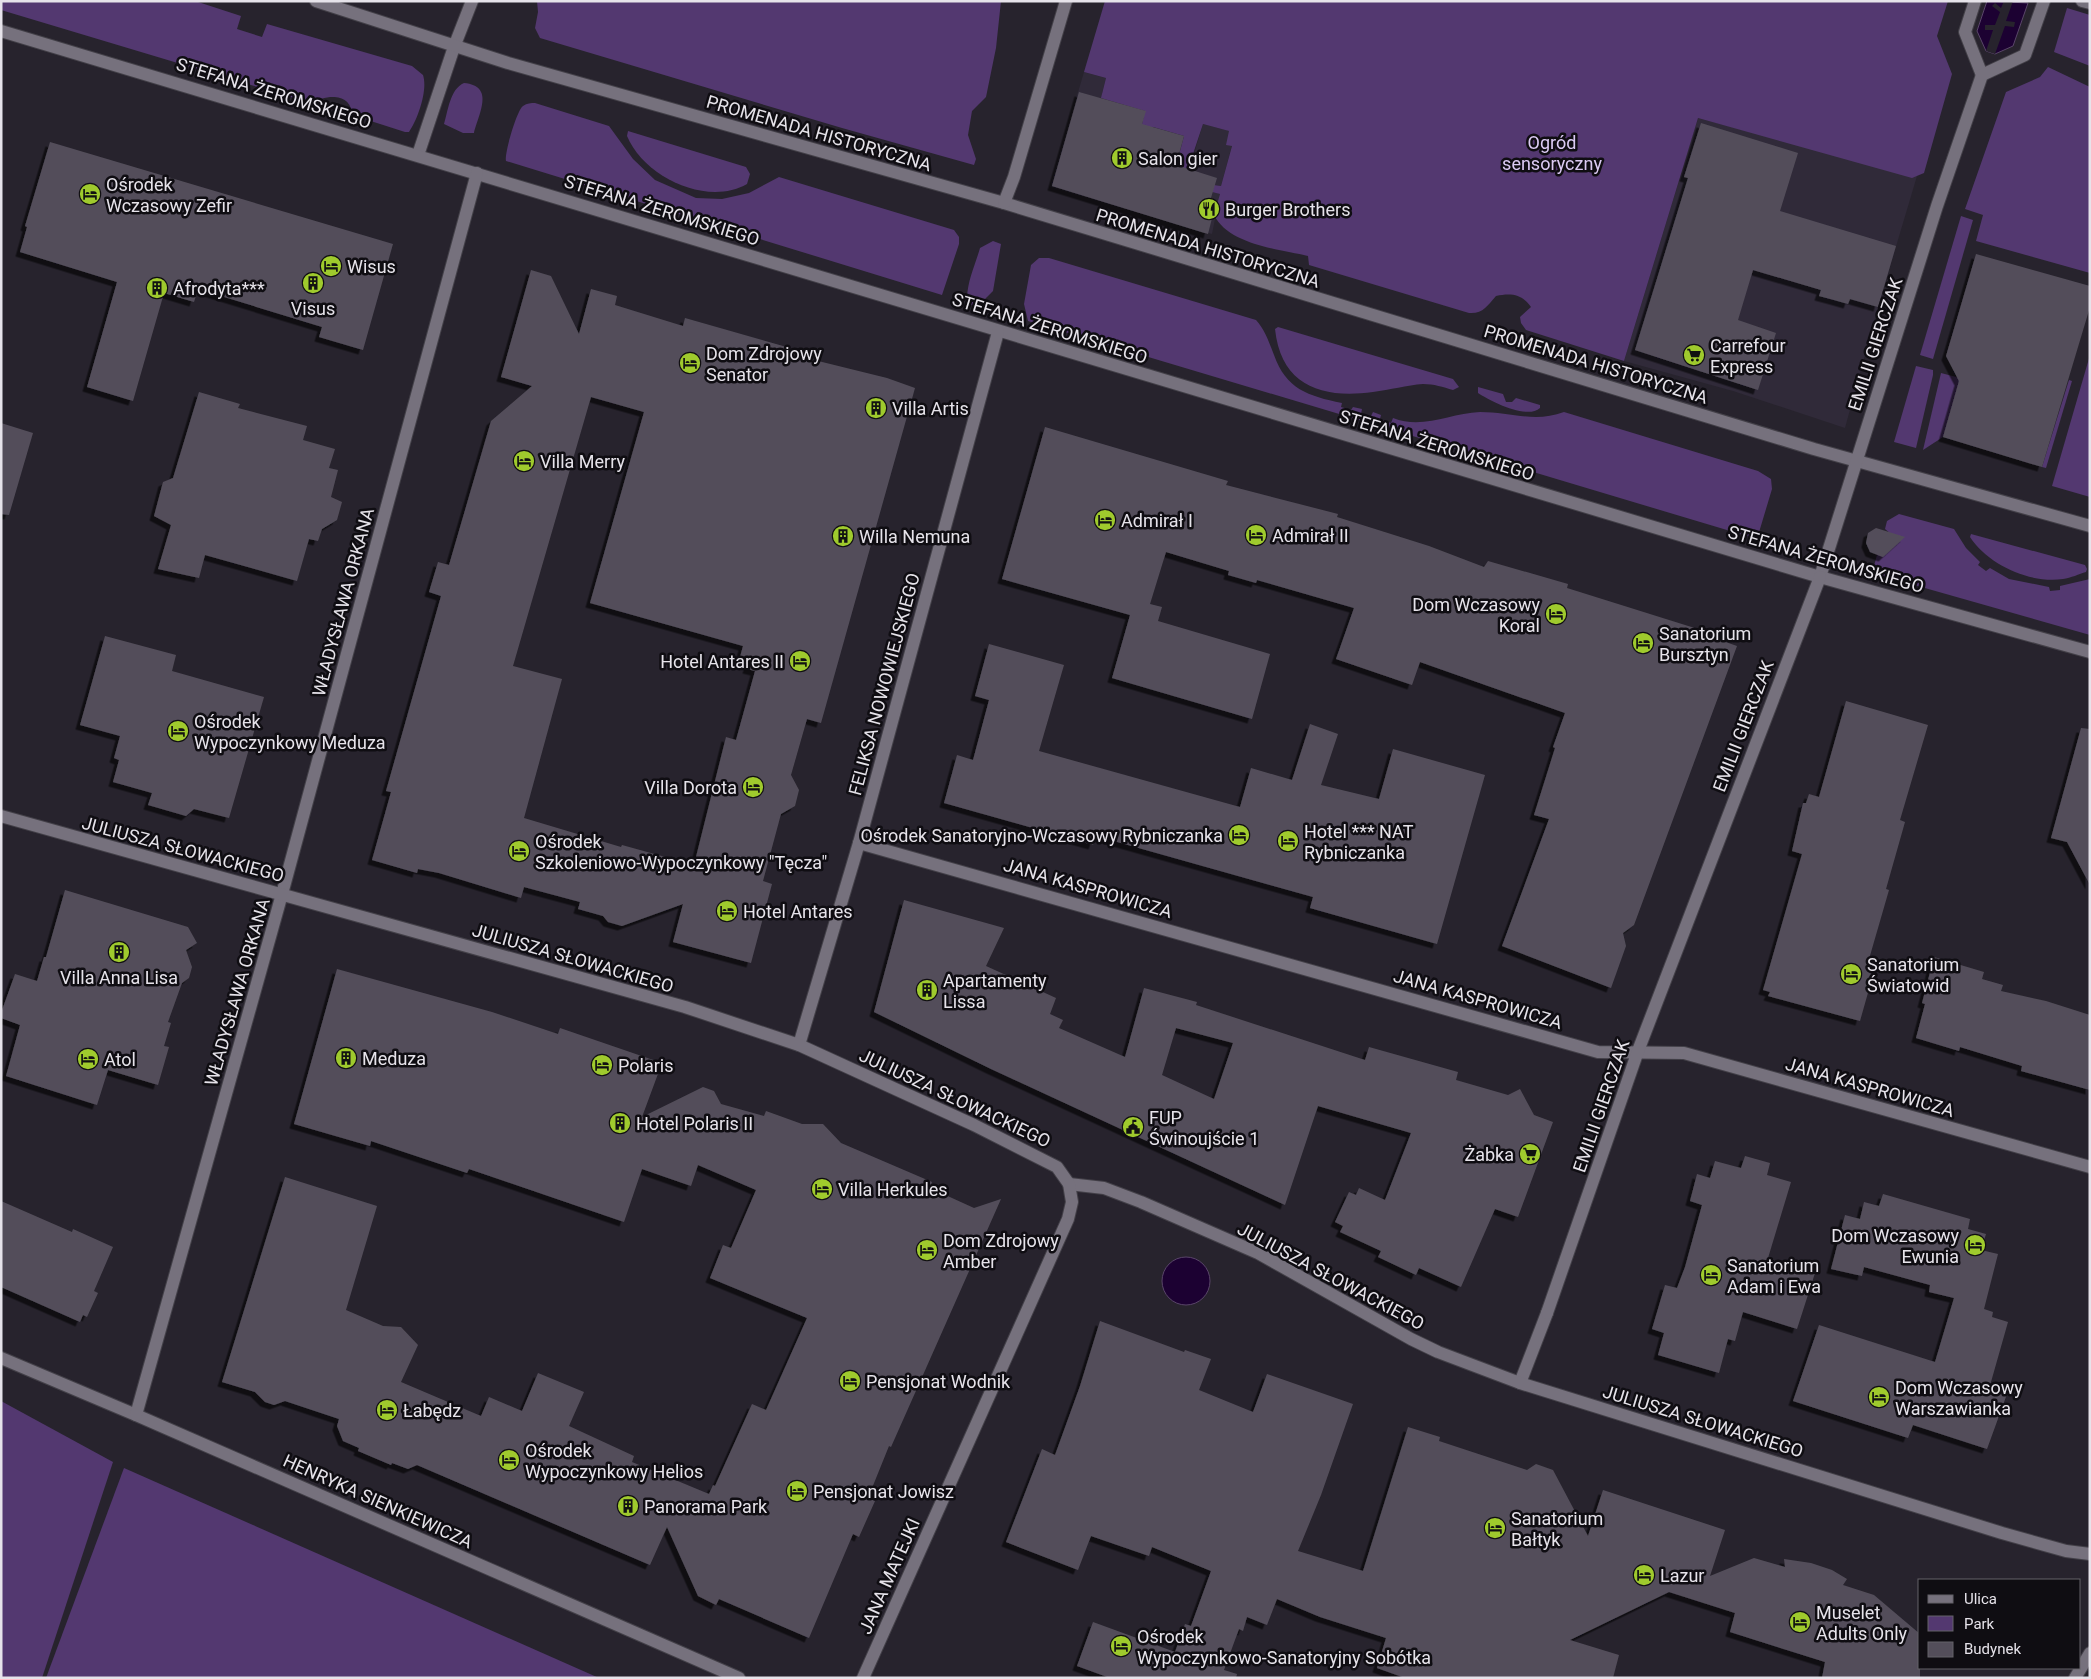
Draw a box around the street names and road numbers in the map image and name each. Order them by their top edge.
street label: STEFANA ŻEROMSKIEGO [174,53,374,133]
street label: PROMENADA HISTORYCZNA [704,91,934,175]
street label: STEFANA ŻEROMSKIEGO [562,170,762,250]
street label: PROMENADA HISTORYCZNA [1093,204,1323,292]
street label: EMILII GIERCZAK [1844,274,1907,413]
street label: STEFANA ŻEROMSKIEGO [950,288,1150,368]
street label: PROMENADA HISTORYCZNA [1481,320,1711,408]
street label: STEFANA ŻEROMSKIEGO [1337,405,1537,485]
street label: WŁADYSŁAWA ORKANA [308,505,378,698]
street label: STEFANA ŻEROMSKIEGO [1726,521,1926,597]
street label: FELIKSA NOWOWIEJSKIEGO [844,571,924,797]
street label: EMILII GIERCZAK [1708,657,1778,795]
street label: JULIUSZA SŁOWACKIEGO [80,812,286,886]
street label: JANA KASPROWICZA [1001,854,1175,922]
street label: WŁADYSŁAWA ORKANA [200,896,274,1088]
street label: JULIUSZA SŁOWACKIEGO [470,919,676,997]
street label: JANA KASPROWICZA [1391,965,1565,1033]
street label: EMILII GIERCZAK [1568,1036,1634,1175]
street label: JULIUSZA SŁOWACKIEGO [856,1044,1054,1152]
street label: JANA KASPROWICZA [1783,1053,1957,1121]
street label: JULIUSZA SŁOWACKIEGO [1234,1218,1428,1334]
street label: JULIUSZA SŁOWACKIEGO [1600,1380,1806,1462]
street label: HENRYKA SIENKIEWICZA [280,1450,476,1552]
street label: JANA MATEJKI [854,1515,924,1637]

